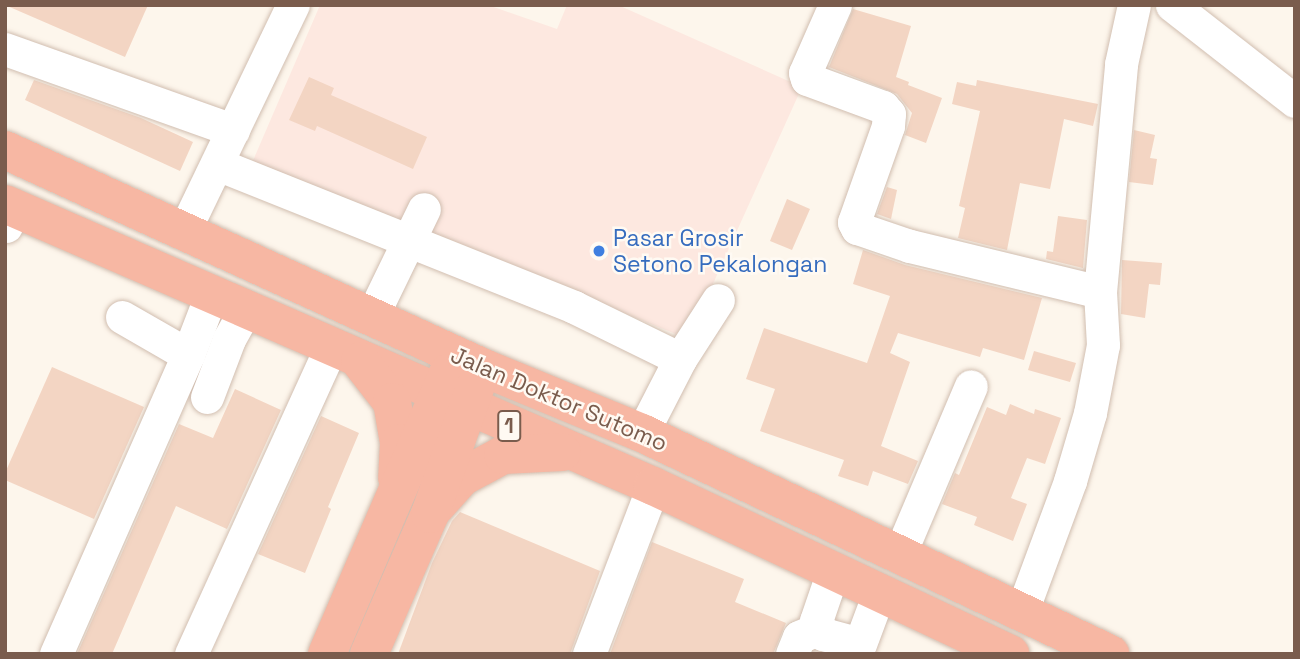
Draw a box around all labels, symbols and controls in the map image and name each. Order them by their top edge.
place label: Pasar Grosir Setono Pekalongan [613,224,827,278]
marker: Pasar Grosir Setono Pekalongan [591,243,607,259]
street label: Jalan Doktor Sutomo [447,341,671,457]
road number: 1 [497,408,521,444]

